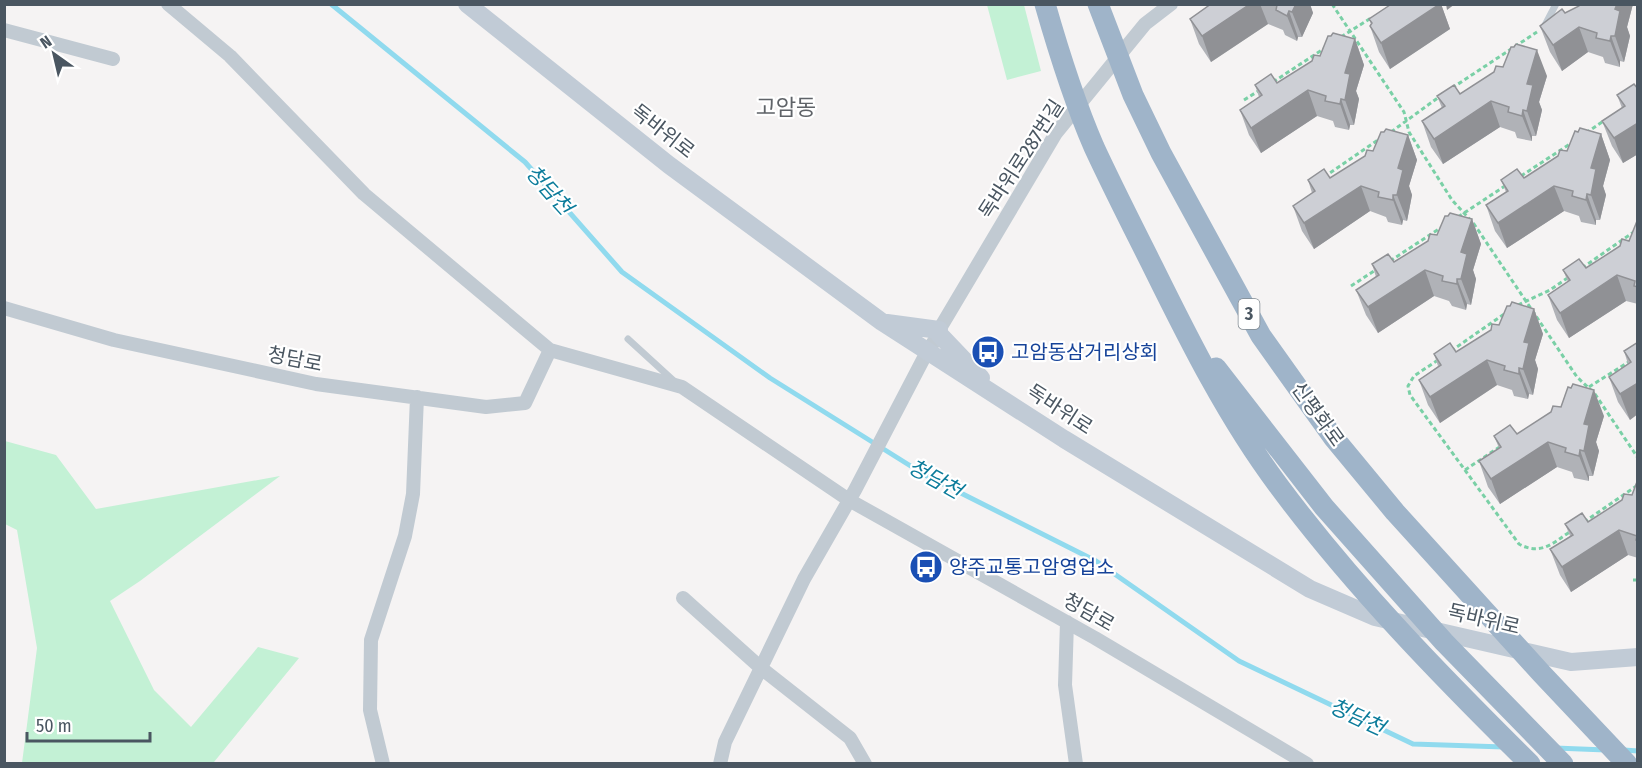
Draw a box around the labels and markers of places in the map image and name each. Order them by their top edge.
bus stop icon: 고암동삼거리상회 [970,334,1006,370]
place label: 고암동삼거리상회 [1011,340,1158,364]
bus stop icon: 양주교통고암영업소 [908,549,944,585]
place label: 양주교통고암영업소 [949,555,1115,579]

